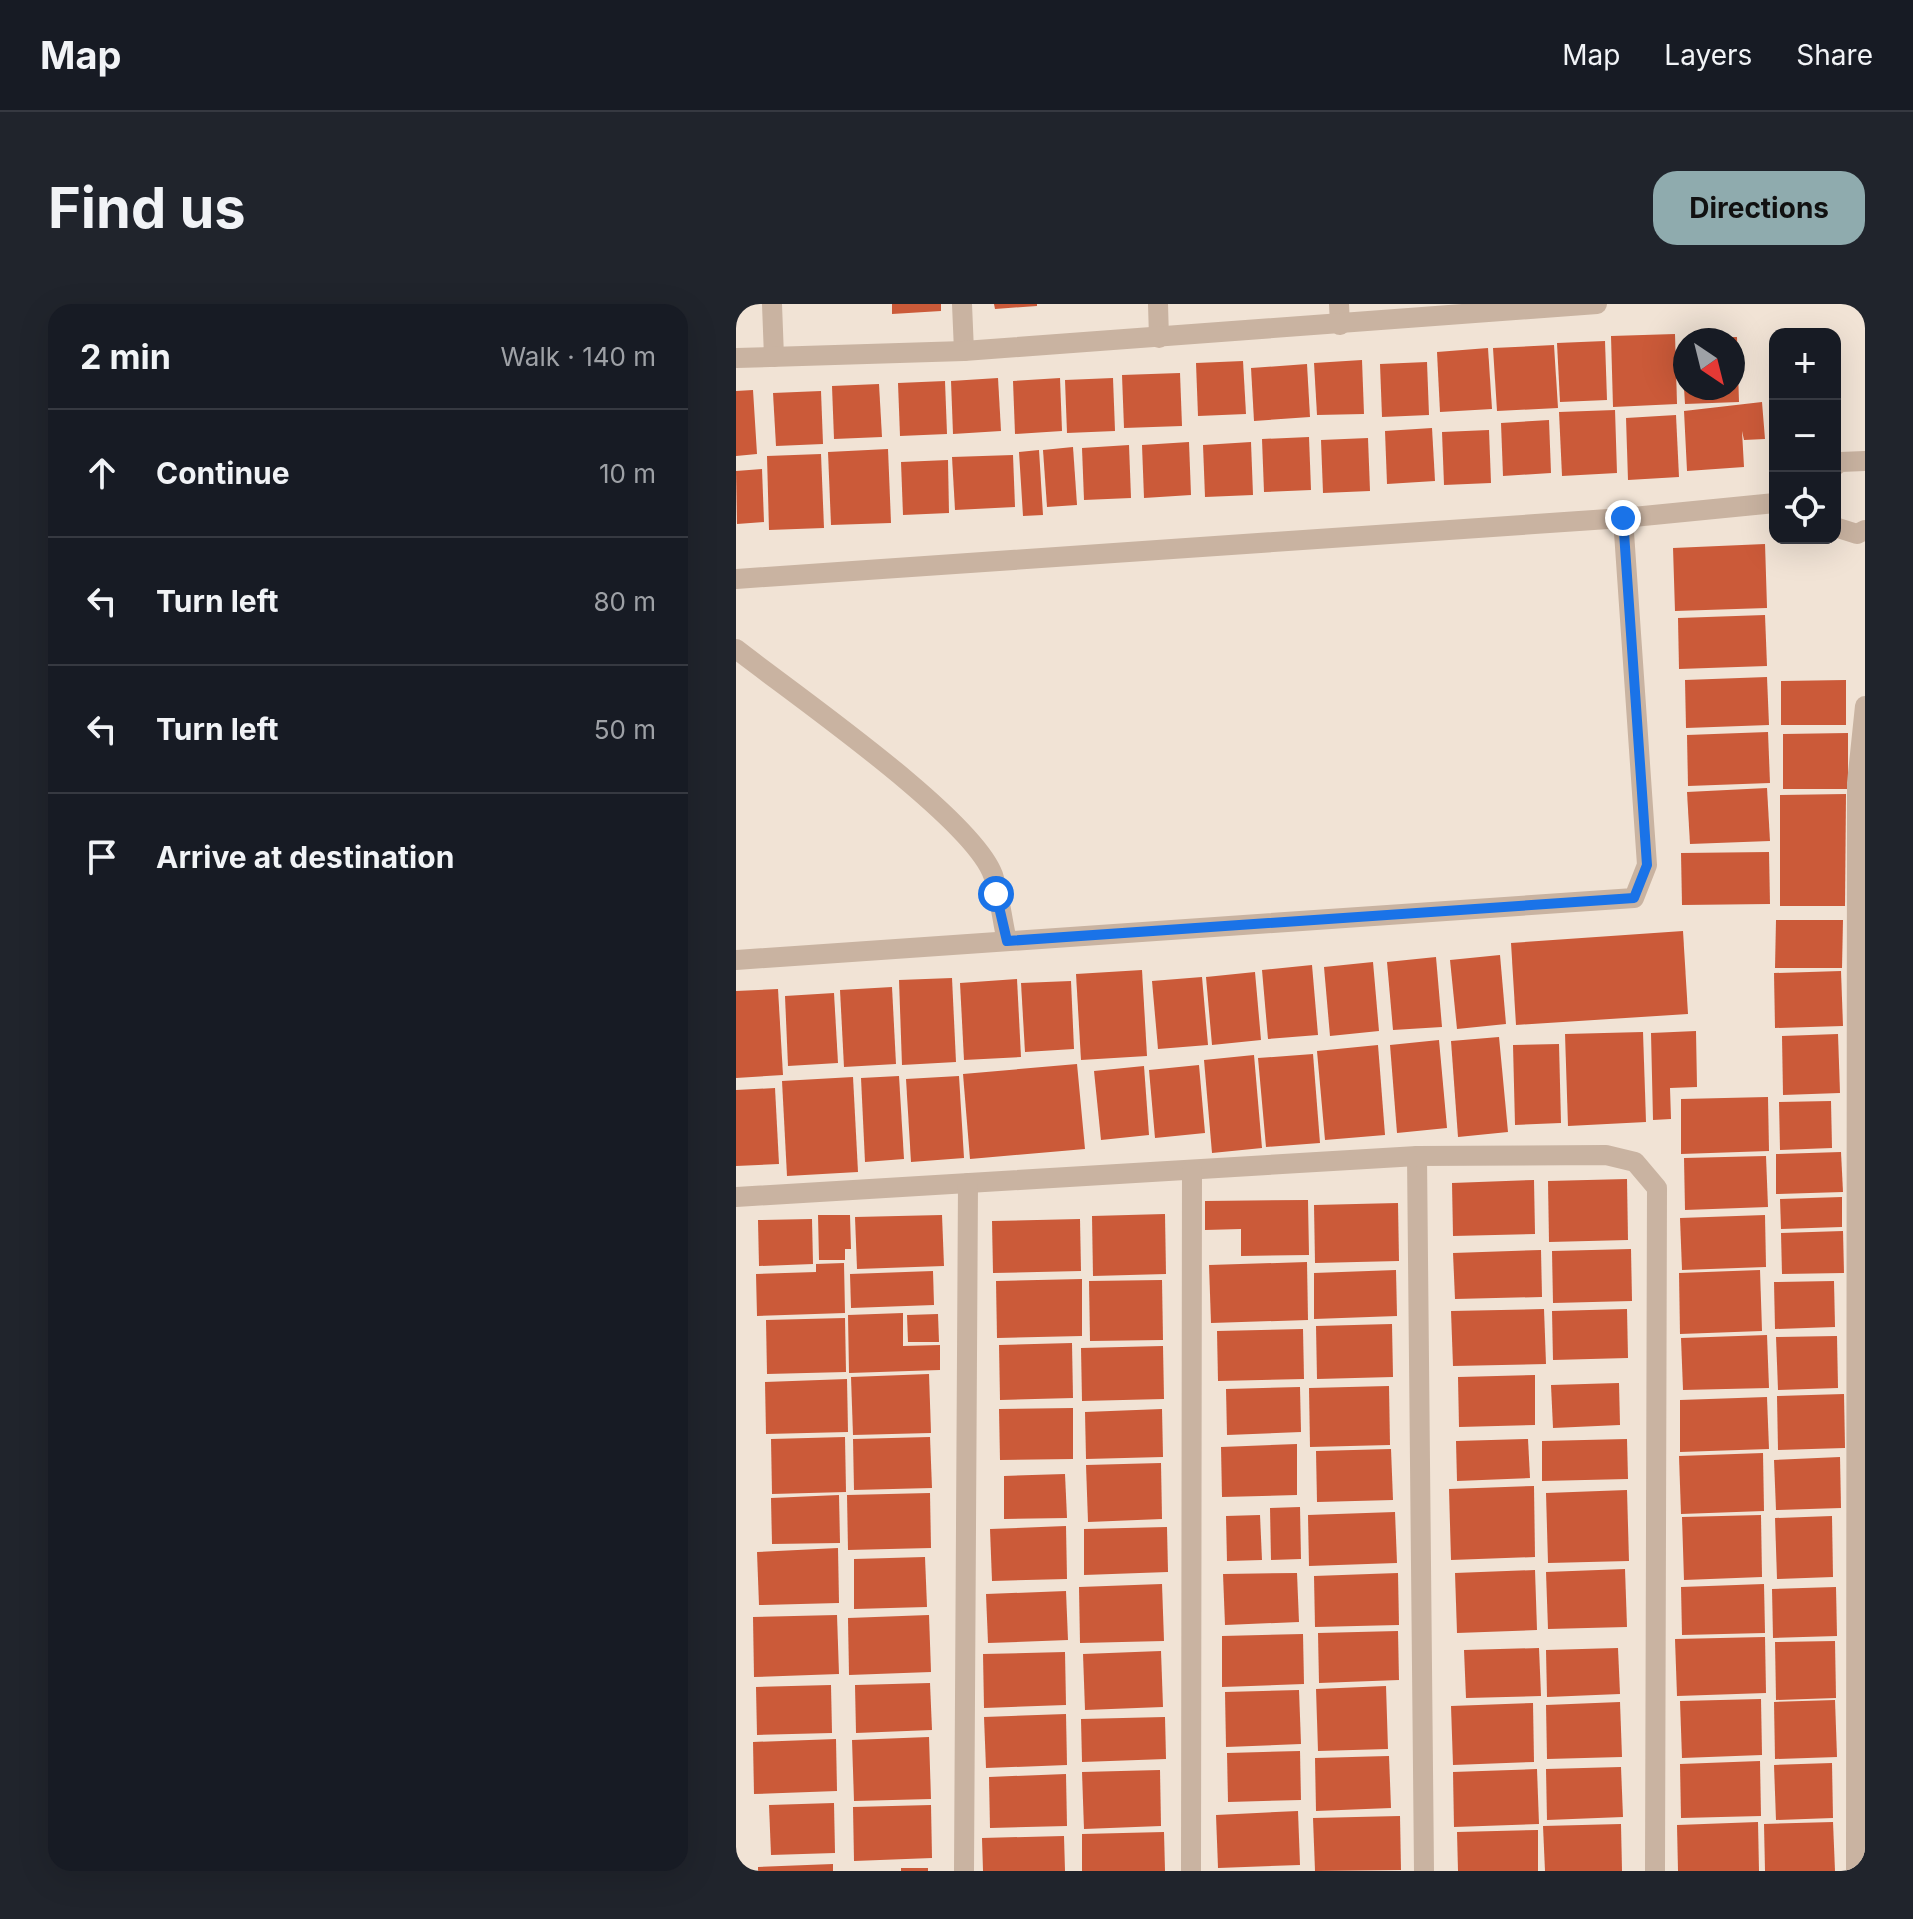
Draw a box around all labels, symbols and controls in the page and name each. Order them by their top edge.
text: Map [40,32,121,78]
text: Map [1562,38,1620,72]
text: Layers [1664,38,1752,72]
text: Share [1796,38,1873,72]
button: Directions [1653,171,1865,245]
text: Find us [48,174,246,242]
north arrow [1673,328,1745,400]
map controls [1769,328,1841,544]
button: + [1769,328,1841,400]
text: 2 min [80,336,171,377]
text: Walk · 140 m [501,341,656,372]
button: − [1769,400,1841,472]
icon: ahead [80,451,124,495]
text: Continue [156,455,290,491]
text: 10 m [599,458,656,489]
button: locate [1769,472,1841,544]
route end [1605,500,1641,536]
icon: left [80,579,124,623]
text: Turn left [156,583,278,619]
text: 80 m [593,586,656,617]
icon: left [80,707,124,751]
text: Turn left [156,711,278,747]
text: 50 m [594,714,656,745]
icon: arrive [80,835,124,879]
text: Arrive at destination [156,839,454,875]
route start [978,876,1014,912]

